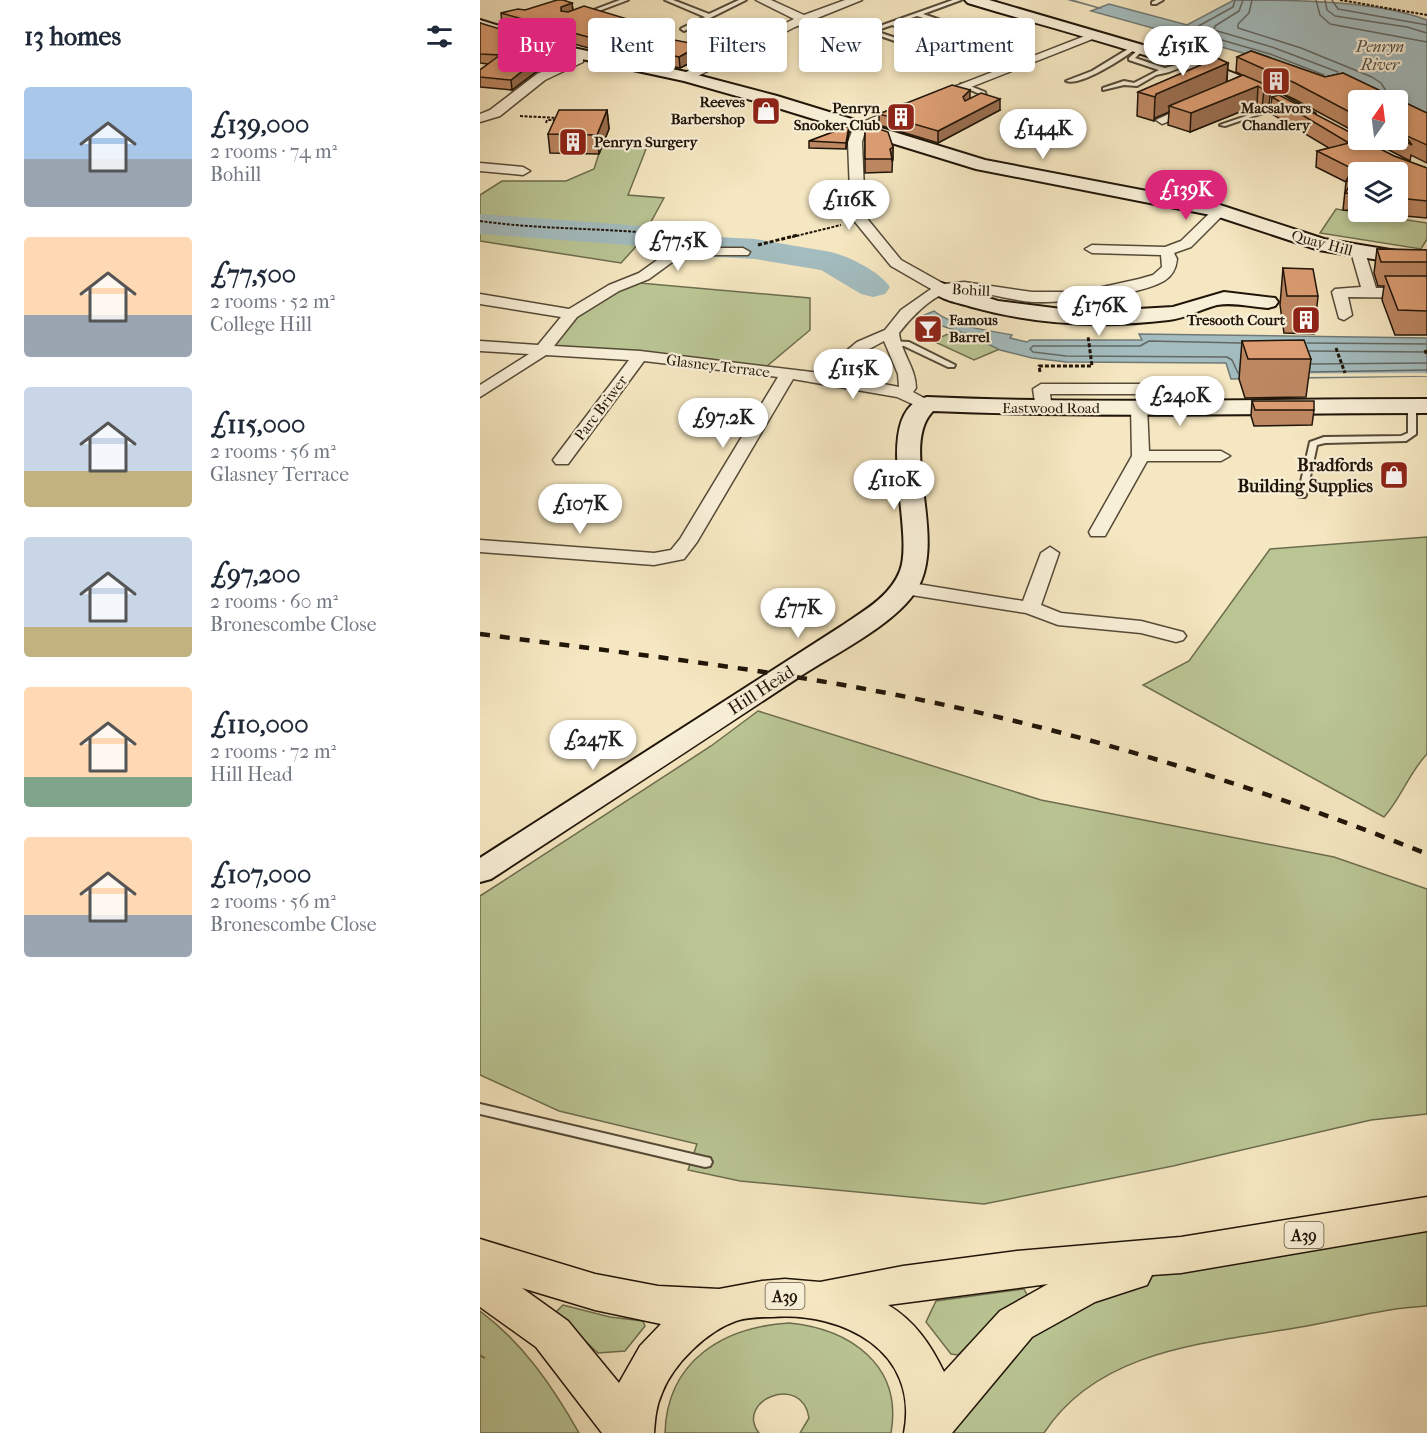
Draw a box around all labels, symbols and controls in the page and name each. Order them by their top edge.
chip: Buy [498,18,576,72]
chip: Rent [588,18,675,72]
chip: Filters [687,18,787,72]
chip: New [799,18,882,72]
chip: Apartment [894,18,1035,72]
icon: filters [423,20,456,53]
text: 13 homes [24,21,121,52]
pin: £151K [1141,26,1225,77]
text: £151K [1158,34,1208,57]
water label: Penryn River [1355,37,1404,74]
building icon: Macsalvors Chandlery [1260,65,1292,97]
north arrow [1348,90,1408,150]
map controls [1348,90,1408,222]
place label: Reeves Barbershop [671,93,745,128]
shop icon: Reeves Barbershop [750,95,782,127]
place label: Penryn Snooker Club [794,99,880,134]
place label: Macsalvors Chandlery [1240,99,1312,134]
building icon: Penryn Snooker Club [885,101,917,133]
text: £139,000 [210,109,309,140]
pin: £144K [1001,109,1085,160]
icon: home [72,111,144,183]
text: £144K [1014,117,1072,140]
building icon: Penryn Surgery [557,126,589,158]
place label: Penryn Surgery [594,133,698,151]
text: 2 rooms · 74 m² [210,140,337,163]
button: layers [1348,162,1408,222]
text: Bohill [210,163,261,186]
pin: £139K [1144,170,1228,221]
text: £139K [1159,178,1213,201]
pin: £116K [807,180,891,231]
text: £116K [823,188,875,211]
pin: £77.5K [629,221,727,272]
street label: Quay Hill [1289,226,1355,260]
text: £77.5K [649,229,707,252]
text: £77,500 [210,259,296,290]
icon: home [72,261,144,333]
street label: Bohill [951,280,991,300]
pin: £176K [1057,286,1141,337]
text: 2 rooms · 52 m² [210,290,335,313]
text: £176K [1071,294,1127,317]
building icon: Tresooth Court [1290,304,1322,336]
place label: Famous Barrel [948,311,998,346]
place label: Tresooth Court [1186,311,1286,329]
text: College Hill [210,313,312,336]
bar icon: Famous Barrel [912,313,944,345]
pin: £115K [811,349,895,400]
street label: Glasney Terrace [665,351,771,381]
text: £115K [828,357,878,380]
street label: Parc Briwer [571,371,632,444]
pin: £240K [1138,376,1222,427]
text: £240K [1149,384,1211,407]
pin: £97.2K [674,398,772,449]
street label: Eastwood Road [1002,399,1101,417]
text: £97.2K [692,406,754,429]
text: £115,000 [210,409,305,440]
icon: home [72,411,144,483]
text: 2 rooms · 56 m² [210,440,336,463]
place label: Bradfords Building Supplies [1237,455,1373,497]
shop icon: Bradfords Building Supplies [1378,459,1410,491]
pin: £110K [852,460,936,511]
text: Glasney Terrace [210,463,349,486]
text: £110K [867,468,921,491]
pin: £107K [538,484,622,535]
text: £107K [552,492,608,515]
text: £97,200 [210,559,301,590]
icon: home [72,561,144,633]
pin: £77K [762,588,834,639]
text: 2 rooms · 60 m² [210,590,338,613]
text: £77K [774,596,822,619]
text: Bronescombe Close [210,613,377,636]
street label: Hill Head [724,661,798,719]
text: £110,000 [210,709,309,740]
icon: home [72,711,144,783]
pin: £247K [551,720,635,771]
text: £247K [563,728,623,751]
text: 2 rooms · 72 m² [210,740,336,763]
text: Hill Head [210,763,293,786]
text: £107,000 [210,859,311,890]
icon: home [72,861,144,933]
text: 2 rooms · 56 m² [210,890,336,913]
text: Bronescombe Close [210,913,377,936]
road number: A39 [1284,1222,1324,1248]
road number: A39 [766,1283,804,1309]

